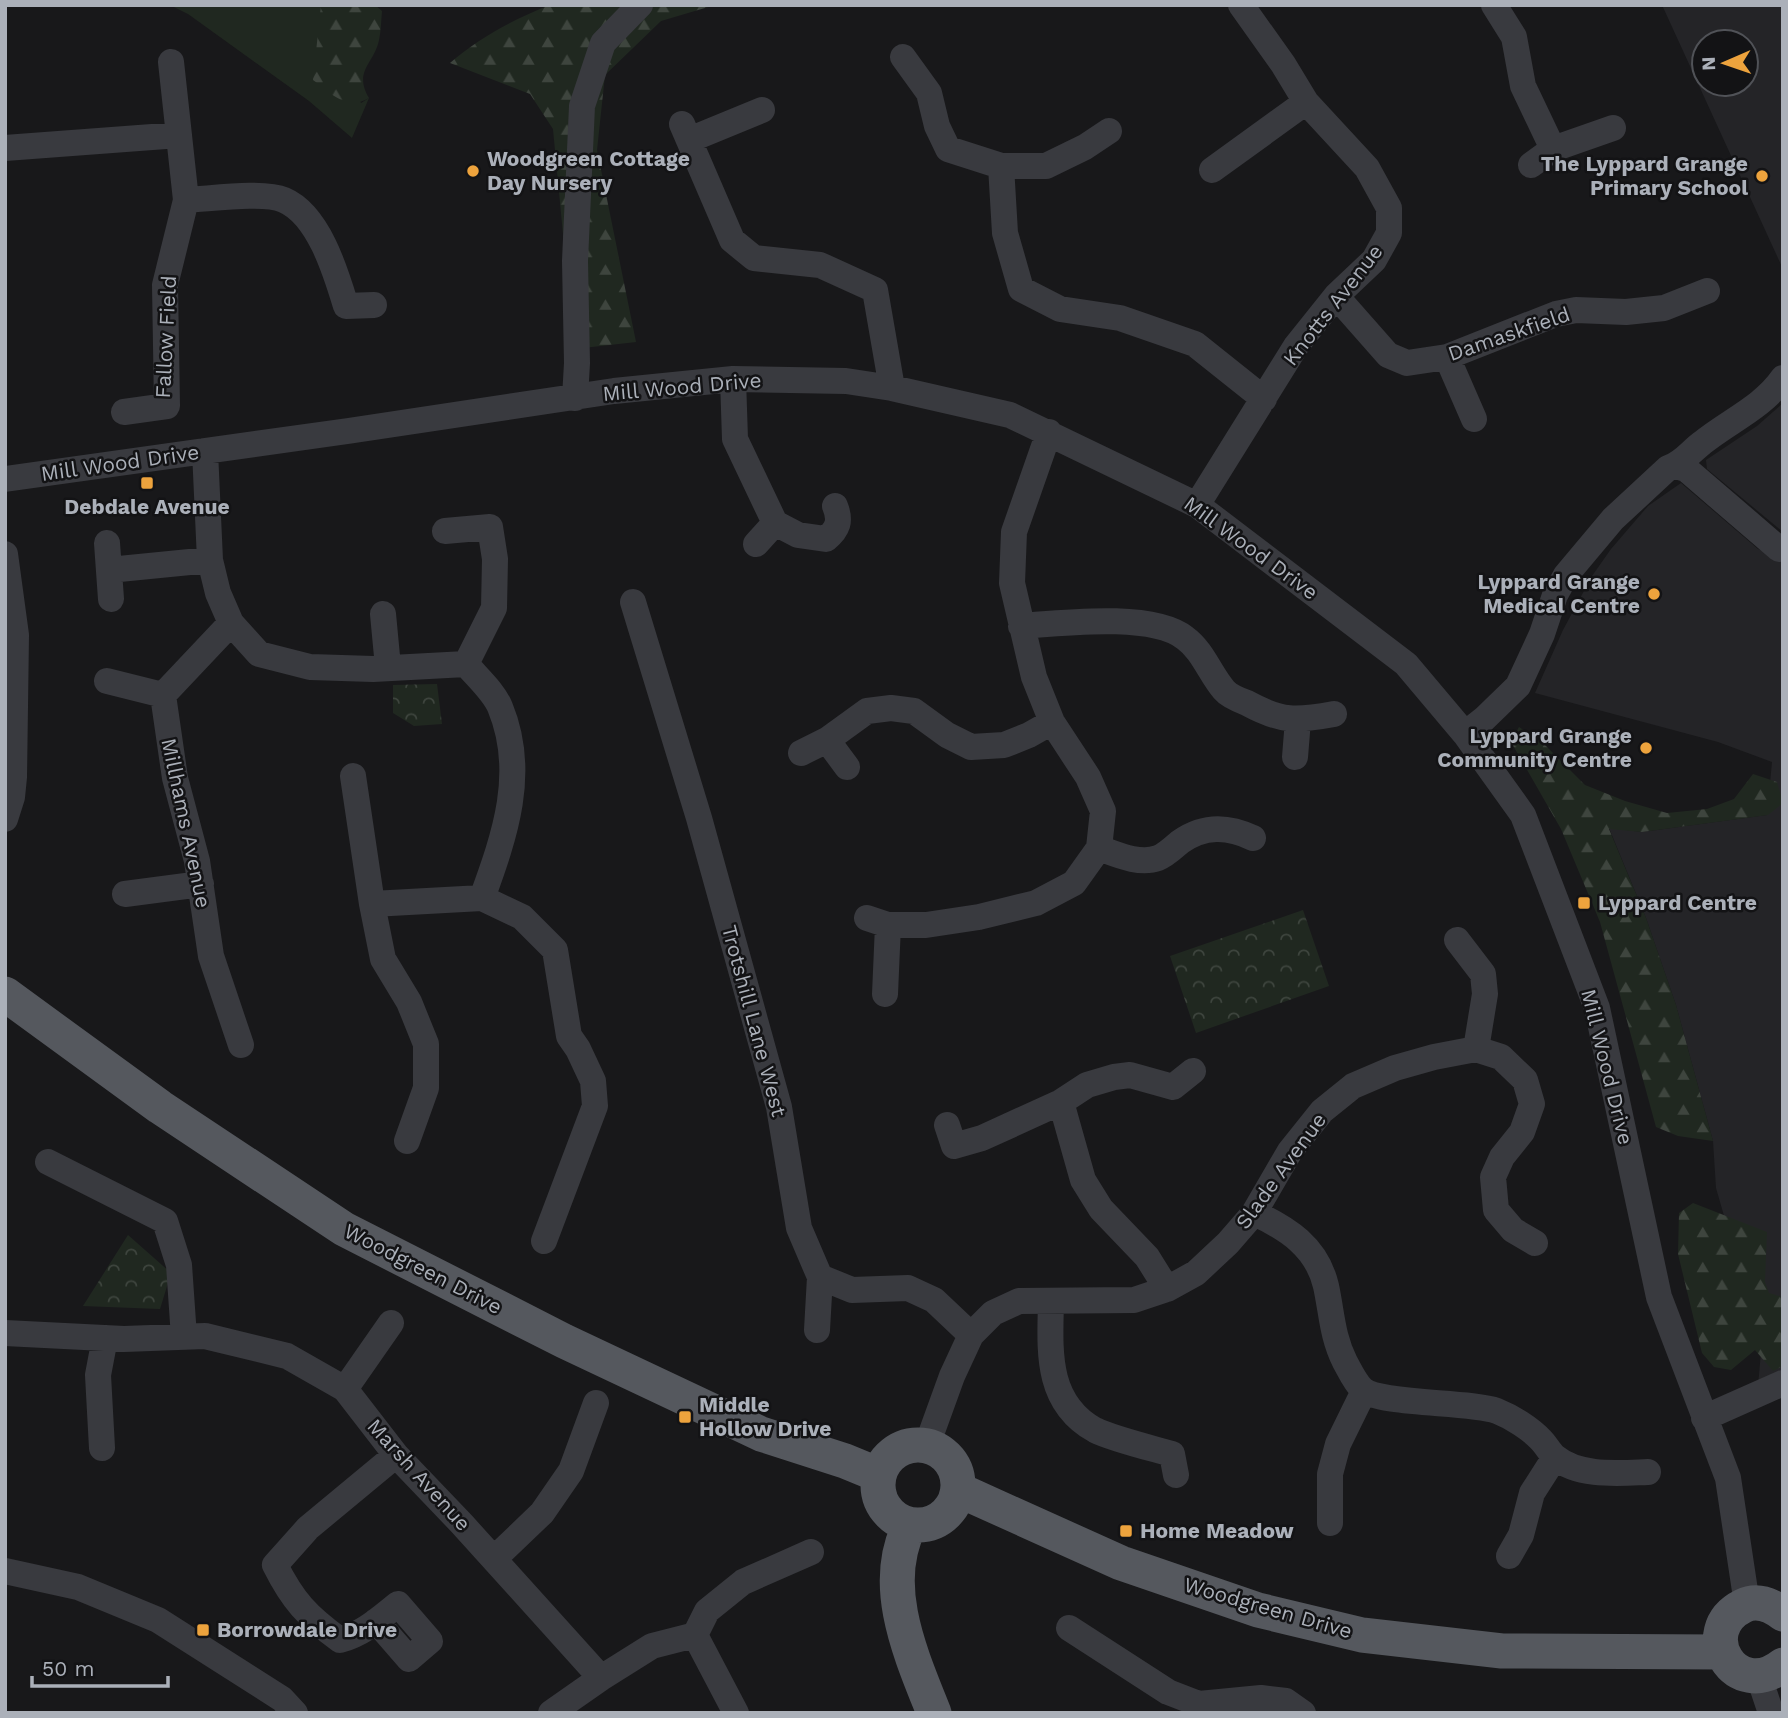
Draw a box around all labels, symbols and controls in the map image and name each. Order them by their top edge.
north arrow [1690,28,1760,98]
text: N [1697,56,1720,71]
place label: Woodgreen Cottage Day Nursery [487,146,690,195]
place label: The Lyppard Grange Primary School [1541,151,1748,200]
marker: Woodgreen Cottage Day Nursery [465,163,481,179]
marker: The Lyppard Grange Primary School [1754,168,1770,184]
street label: Knotts Avenue [1277,239,1388,370]
street label: Fallow Field [150,275,181,399]
street label: Damaskfield [1445,301,1573,366]
street label: Mill Wood Drive [601,367,763,406]
street label: Mill Wood Drive [39,439,201,486]
marker: Debdale Avenue [139,475,155,491]
street label: Mill Wood Drive [1179,491,1323,605]
place label: Debdale Avenue [64,494,230,519]
place label: Lyppard Grange Medical Centre [1478,569,1640,618]
marker: Lyppard Grange Medical Centre [1646,586,1662,602]
place label: Lyppard Grange Community Centre [1437,723,1632,772]
street label: Millhams Avenue [156,736,217,910]
marker: Lyppard Grange Community Centre [1638,740,1654,756]
place label: Lyppard Centre [1598,890,1757,915]
marker: Lyppard Centre [1576,895,1592,911]
street label: Trotshill Lane West [717,922,792,1120]
street label: Mill Wood Drive [1576,986,1639,1147]
street label: Slade Avenue [1230,1108,1331,1234]
street label: Woodgreen Drive [340,1218,506,1319]
place label: Middle Hollow Drive [699,1392,832,1441]
marker: Middle Hollow Drive [677,1409,693,1425]
street label: Marsh Avenue [362,1413,476,1536]
place label: Home Meadow [1140,1518,1294,1543]
marker: Home Meadow [1118,1523,1134,1539]
street label: Woodgreen Drive [1181,1572,1355,1643]
place label: Borrowdale Drive [217,1617,397,1642]
marker: Borrowdale Drive [195,1622,211,1638]
scale bar [32,1644,168,1688]
text: 50 m [42,1656,94,1681]

